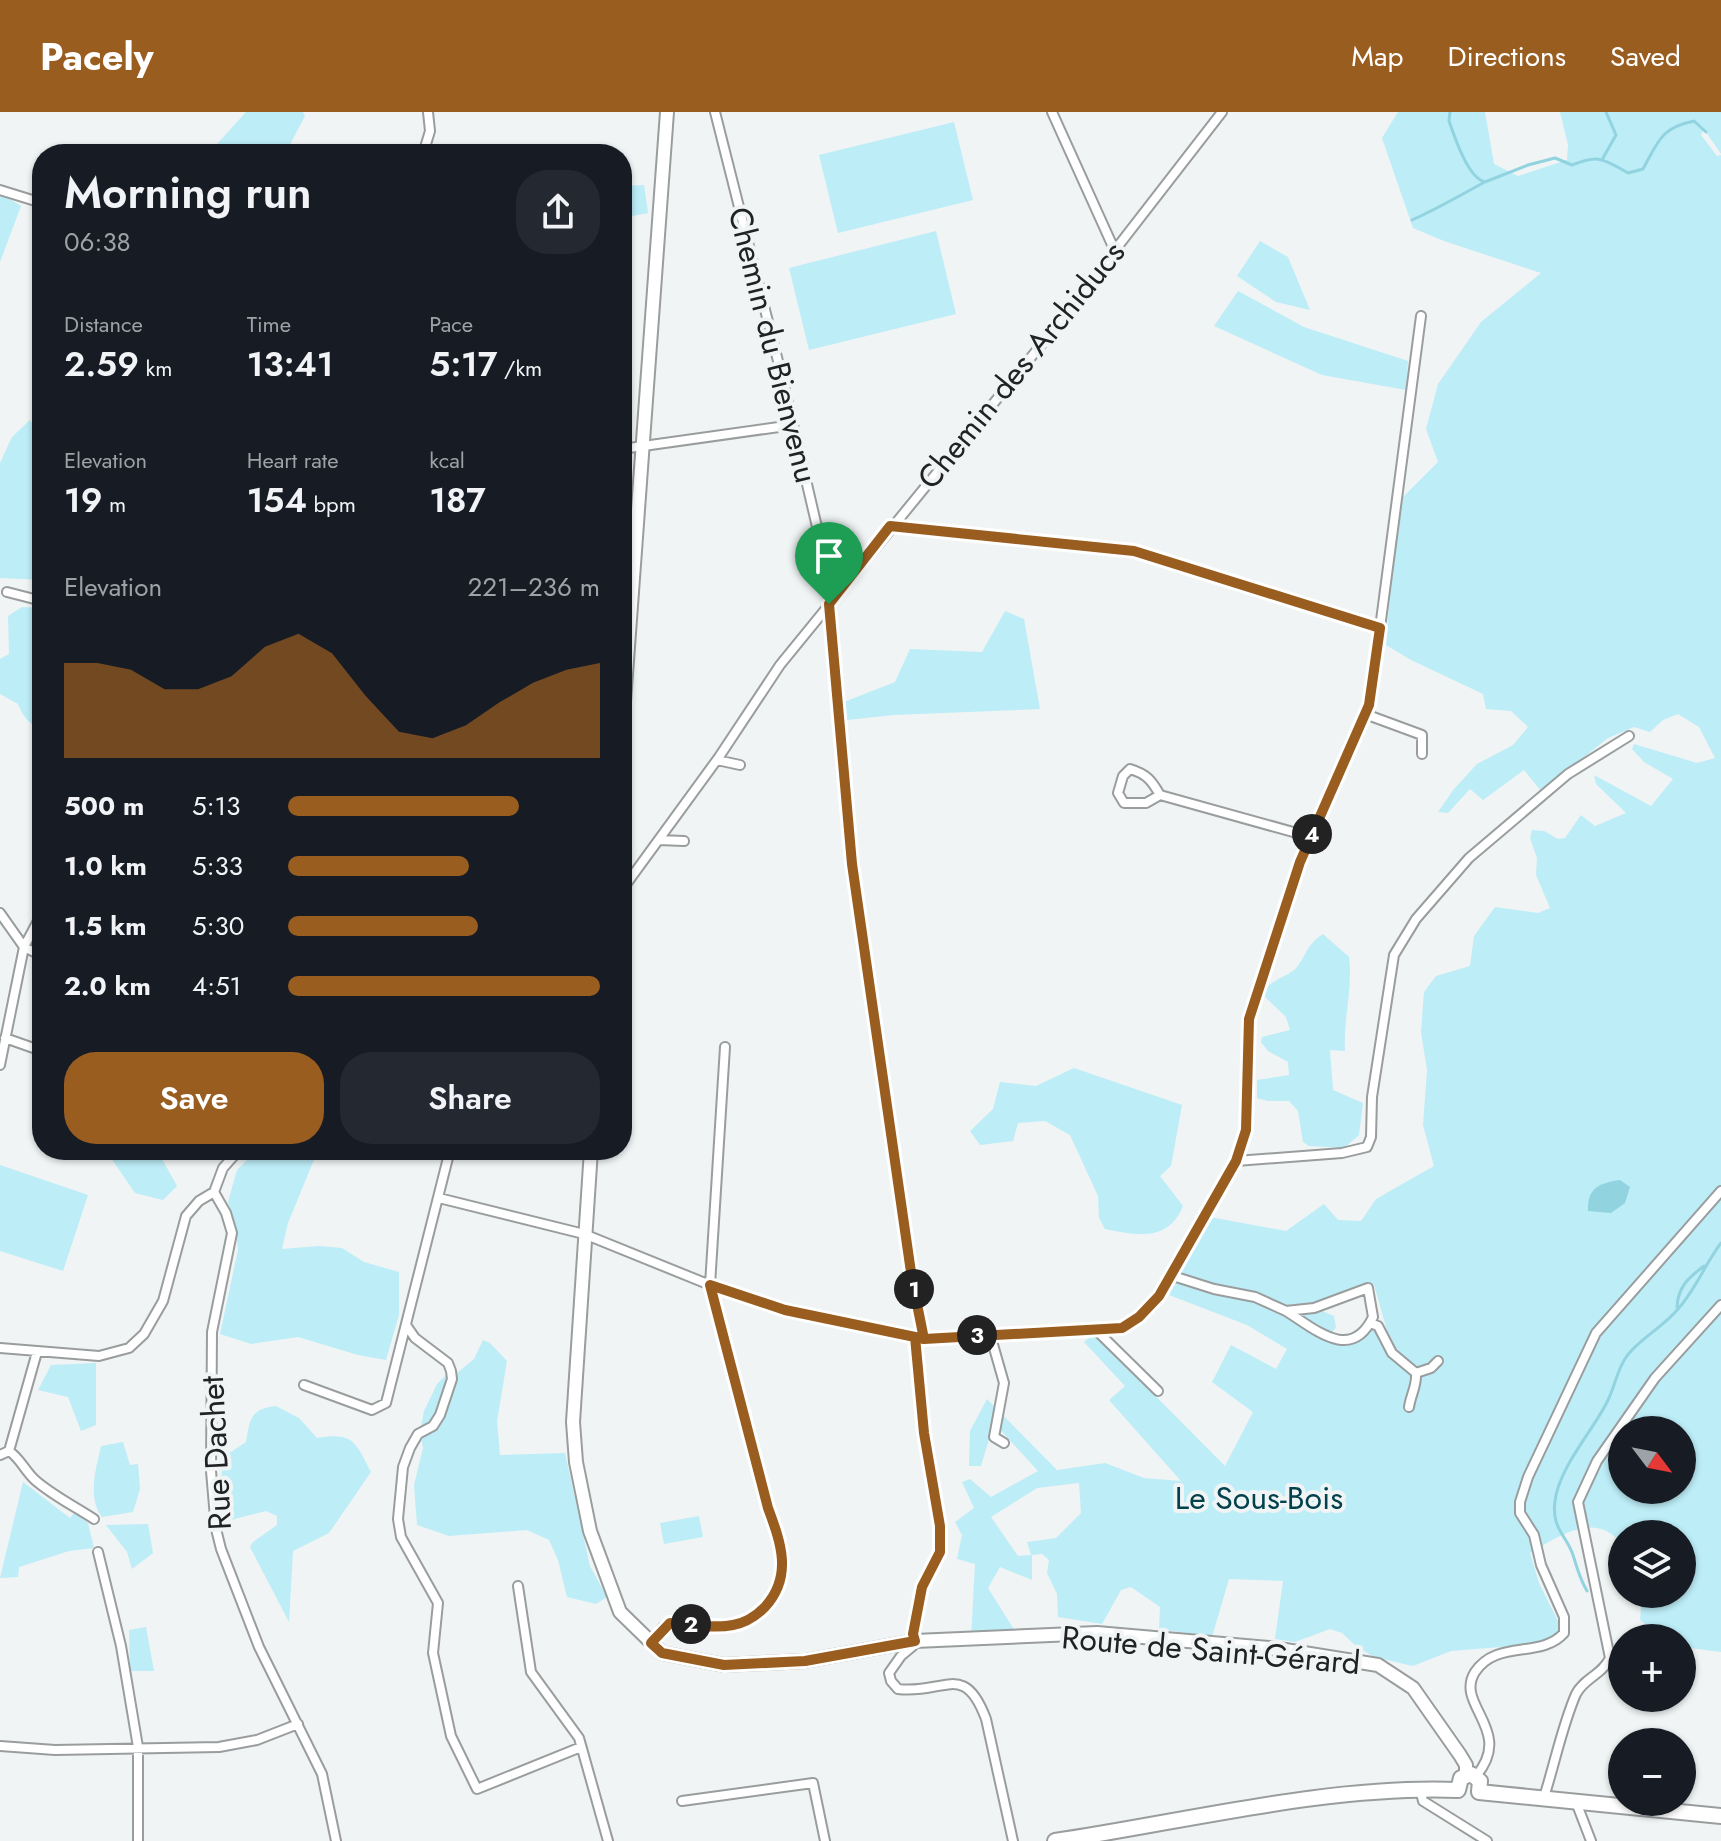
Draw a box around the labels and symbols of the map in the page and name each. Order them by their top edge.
street label: Chemin du Bienvenu [717,202,829,488]
street label: Chemin des Archiducs [906,231,1136,499]
pin [795,522,863,604]
pin: 4 [1292,814,1332,854]
pin: 1 [894,1269,934,1309]
pin: 3 [957,1315,997,1355]
street label: Rue Dachet [189,1374,243,1531]
north arrow [1608,1416,1696,1504]
park label: Le Sous-Bois [1175,1475,1343,1521]
pin: 2 [671,1604,711,1644]
street label: Route de Saint-Gérard [1060,1614,1362,1686]

